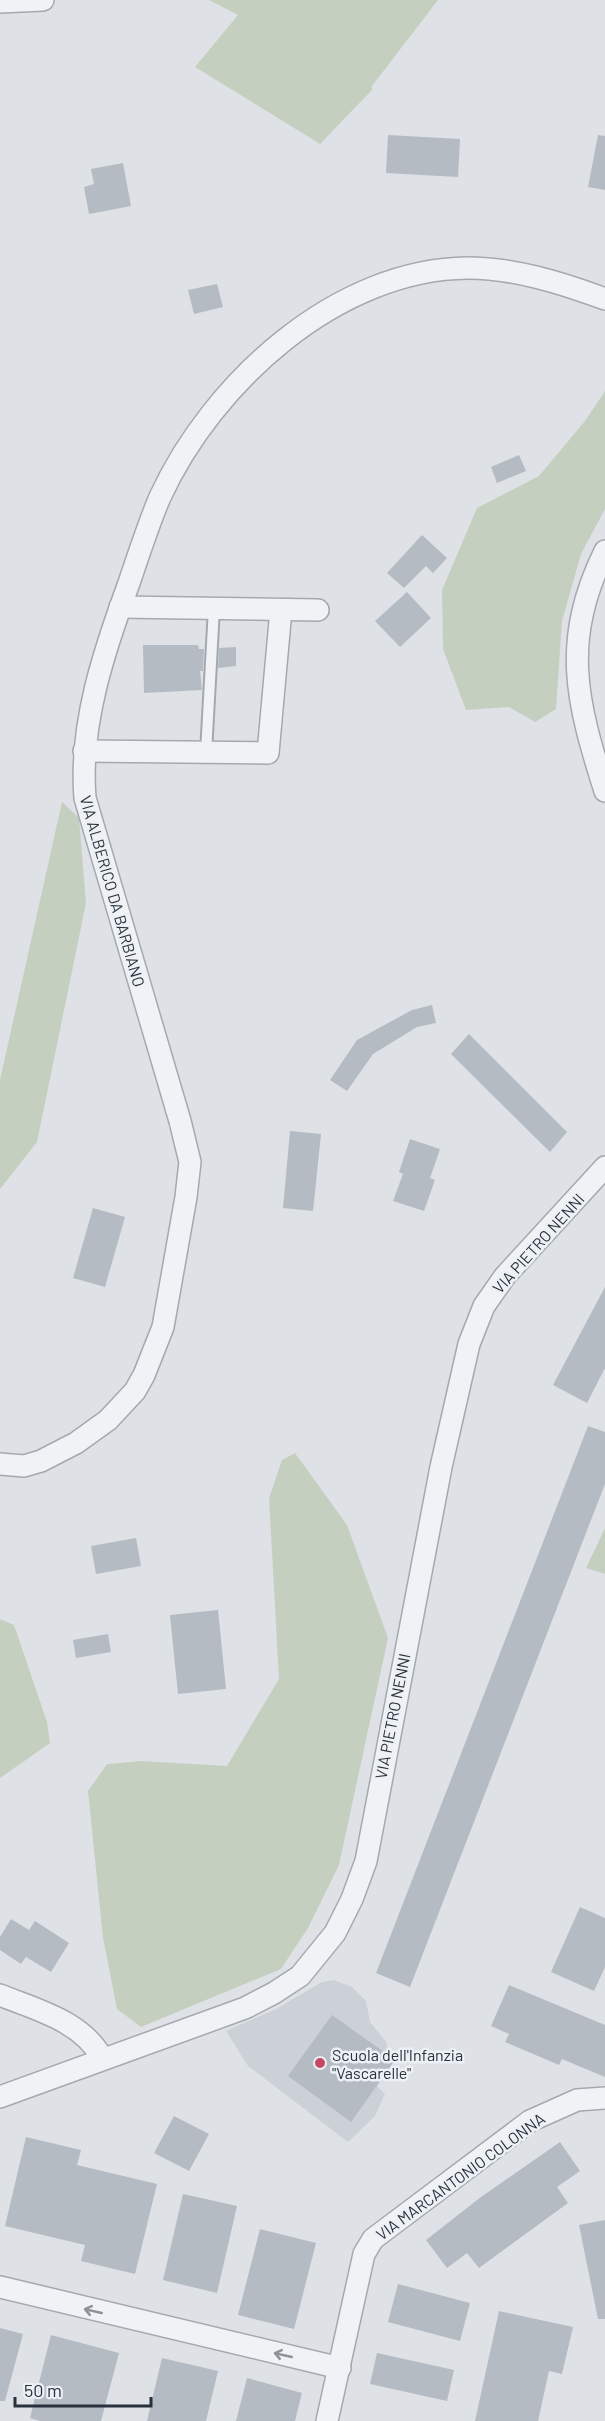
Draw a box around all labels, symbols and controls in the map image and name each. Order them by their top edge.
street label: VIA ALBERICO DA BARBIANO [77,793,149,989]
street label: VIA PIETRO NENNI [488,1189,588,1297]
street label: VIA PIETRO NENNI [370,1652,414,1780]
place label: Scuola dell'Infanzia "Vascarelle" [332,2045,463,2082]
marker: Scuola dell'Infanzia "Vascarelle" [313,2056,327,2070]
street label: VIA MARCANTONIO COLONNA [372,2108,548,2244]
one-way arrow [83,2304,102,2316]
one-way arrow [273,2348,292,2360]
scale bar [15,2370,152,2408]
text: 50 m [24,2379,62,2401]

